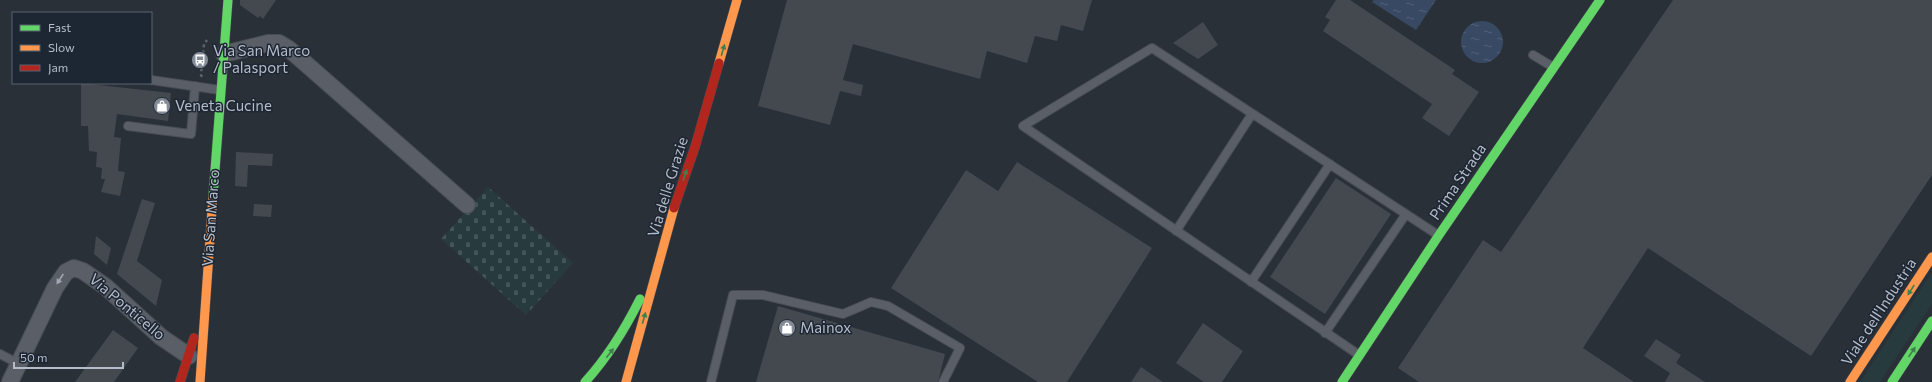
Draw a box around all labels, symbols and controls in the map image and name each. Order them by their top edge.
legend [12,12,152,84]
text: Fast [48,20,71,34]
text: Slow [48,40,75,54]
place label: Via San Marco / Palasport [213,41,310,76]
one-way arrow [720,44,726,56]
bus stop icon: Via San Marco / Palasport [190,50,210,70]
text: Jam [48,60,68,75]
shop icon: Veneta Cucine [152,96,172,116]
place label: Veneta Cucine [175,96,272,114]
street label: Via delle Grazie [643,134,691,239]
street label: Prima Strada [1425,140,1489,223]
one-way arrow [683,168,689,180]
street label: Via San Marco [198,169,222,267]
street label: Viale dell'Industria [1837,254,1920,368]
street label: Via Ponticello [86,269,169,343]
one-way arrow [56,274,64,285]
one-way arrow [1907,284,1914,295]
one-way arrow [642,311,648,324]
shop icon: Mainox [777,318,797,338]
place label: Mainox [800,318,851,336]
scale bar [14,344,123,370]
one-way arrow [606,347,615,358]
one-way arrow [1908,347,1916,357]
text: 50 m [20,350,48,364]

